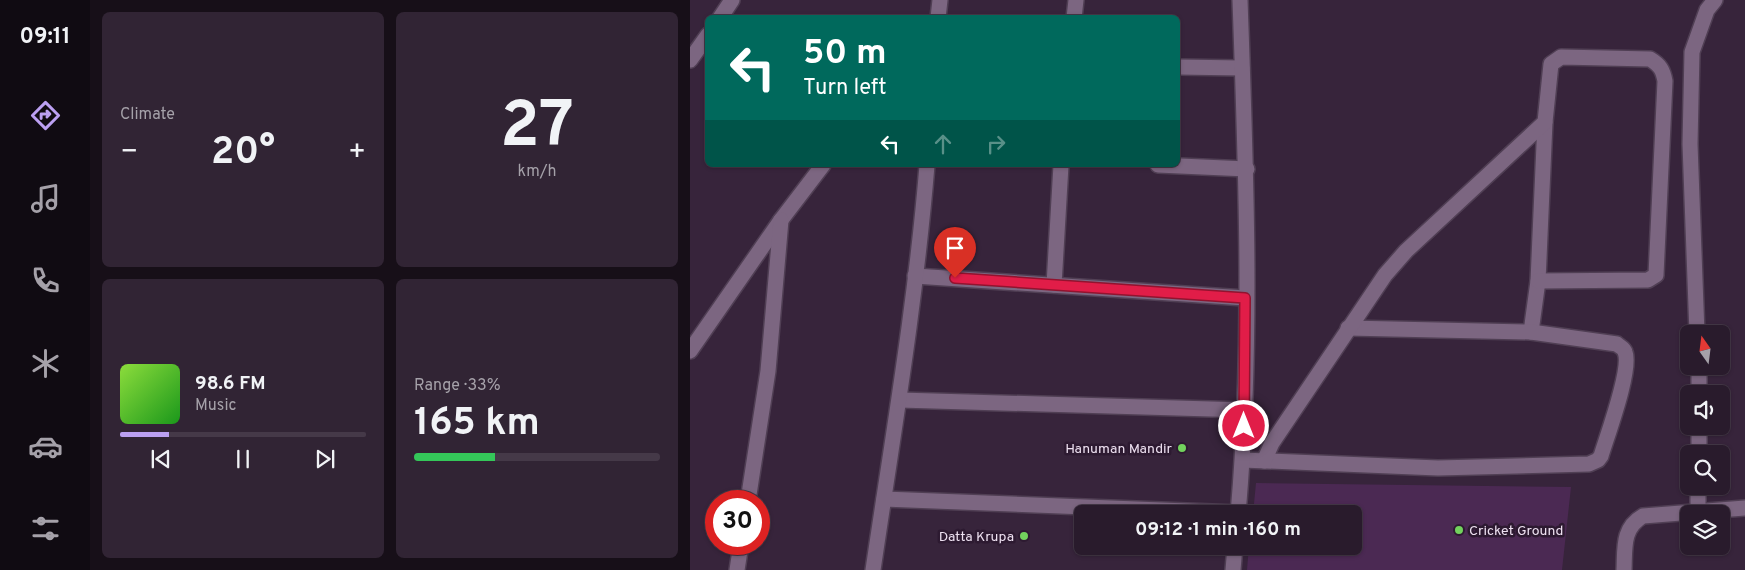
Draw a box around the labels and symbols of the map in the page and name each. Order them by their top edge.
pin [934,227,976,278]
north arrow [1680,325,1730,375]
position arrow [1217,399,1269,451]
place label: Hanuman Mandir [1065,441,1173,458]
marker: Hanuman Mandir [1176,442,1188,454]
speed limit sign: 30 [705,490,770,555]
place label: Cricket Ground [1469,523,1563,540]
marker: Cricket Ground [1453,524,1465,536]
place label: Datta Krupa [939,529,1014,546]
marker: Datta Krupa [1018,530,1030,542]

